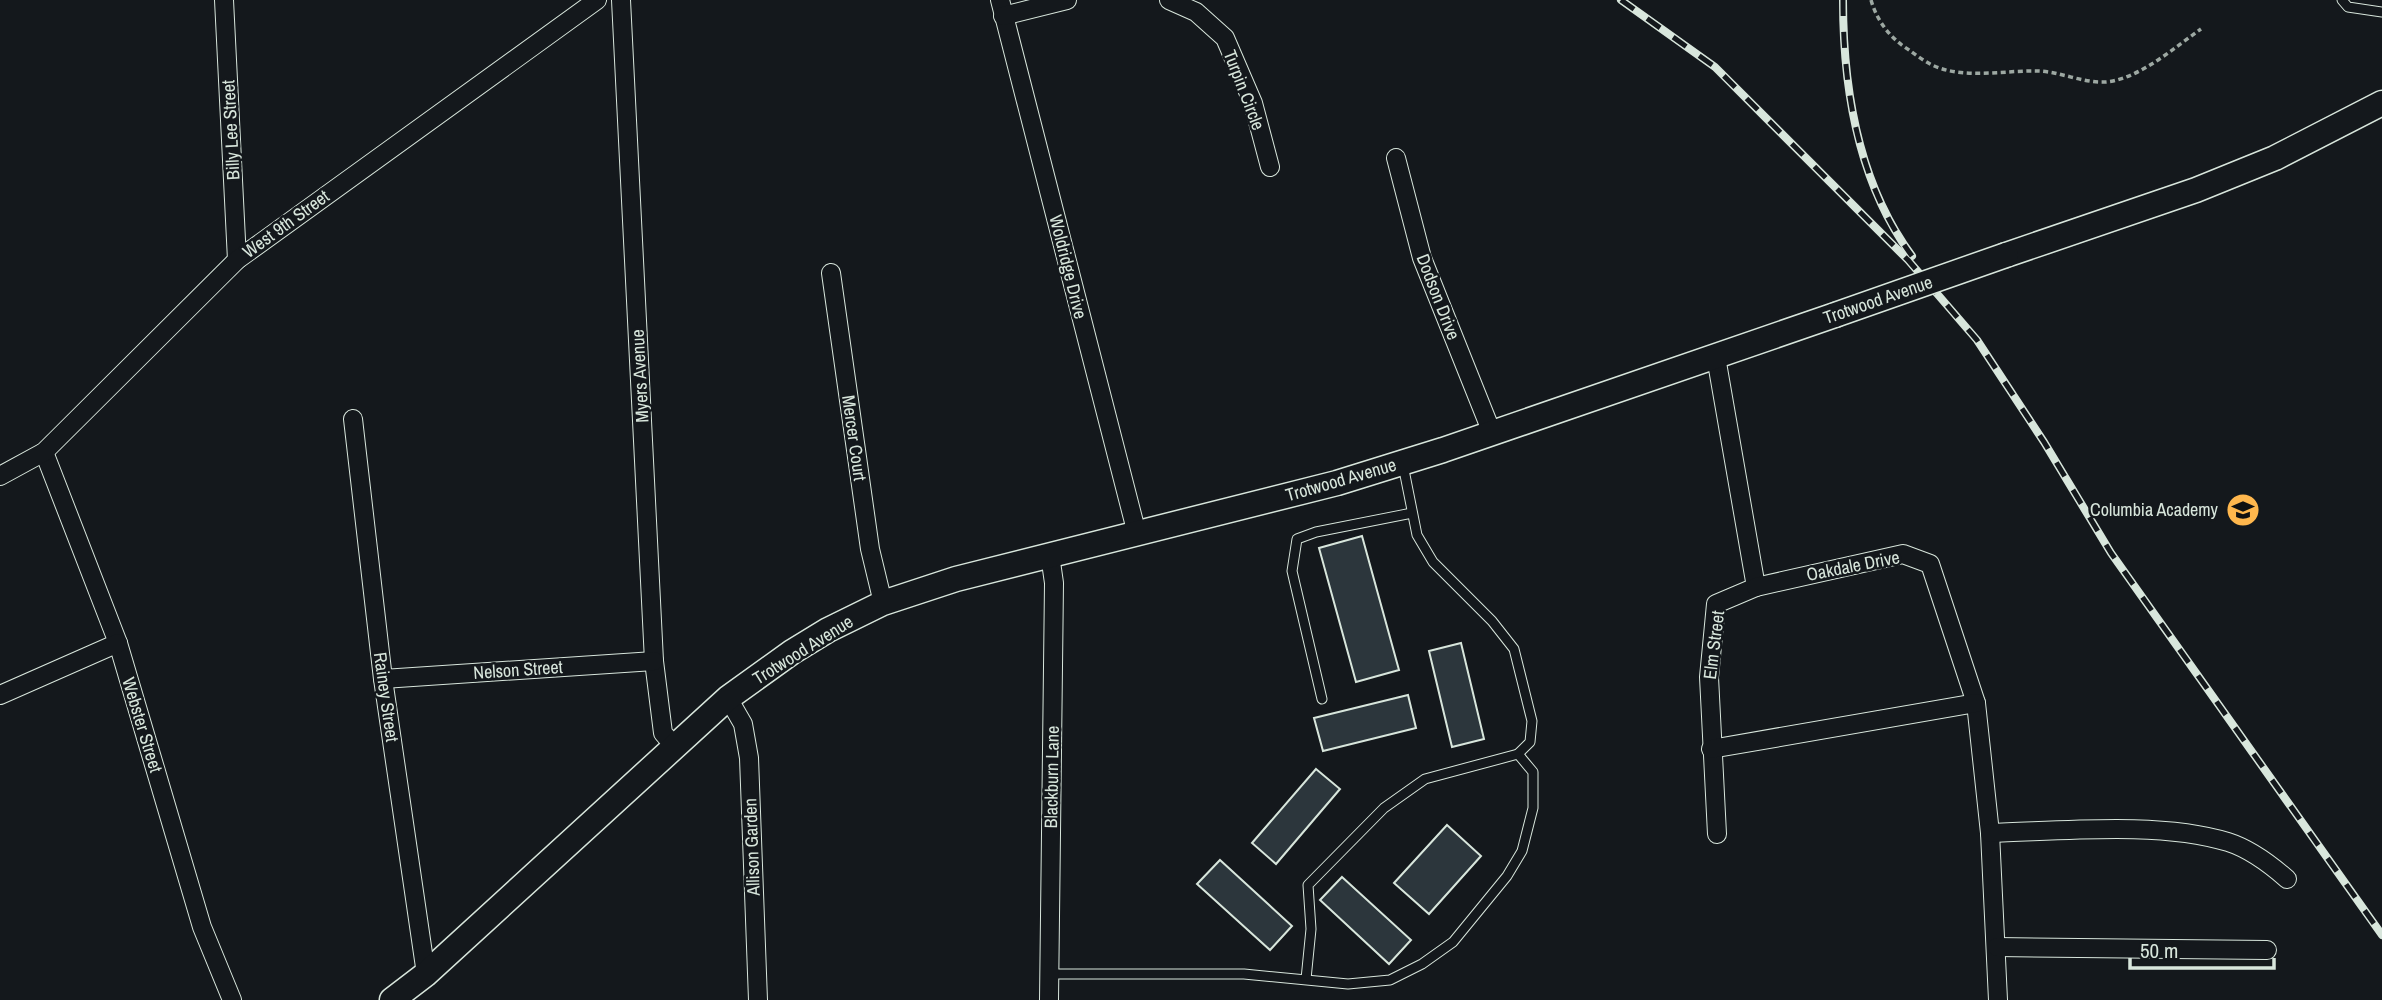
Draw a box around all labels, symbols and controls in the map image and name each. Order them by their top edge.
street label: Turpin Circle [1218,46,1271,134]
street label: Billy Lee Street [215,79,246,181]
street label: West 9th Street [237,184,334,264]
street label: Woldridge Drive [1043,212,1093,322]
street label: Dodson Drive [1411,250,1466,343]
street label: Trotwood Avenue [1820,269,1936,330]
street label: Myers Avenue [625,329,654,423]
street label: Mercer Court [836,394,873,482]
street label: Trotwood Avenue [1283,452,1399,507]
school or university icon: Columbia Academy [2224,491,2262,529]
place label: Columbia Academy [2090,497,2219,522]
street label: Oakdale Drive [1804,544,1902,587]
street label: Trotwood Avenue [748,609,858,690]
street label: Elm Street [1697,609,1730,681]
street label: Rainey Street [368,650,405,743]
street label: Nelson Street [472,654,563,685]
street label: Webster Street [116,674,169,775]
street label: Blackburn Lane [1038,725,1065,828]
street label: Allison Garden [737,798,766,897]
scale bar [2130,926,2274,970]
text: 50 m [2140,936,2178,965]

